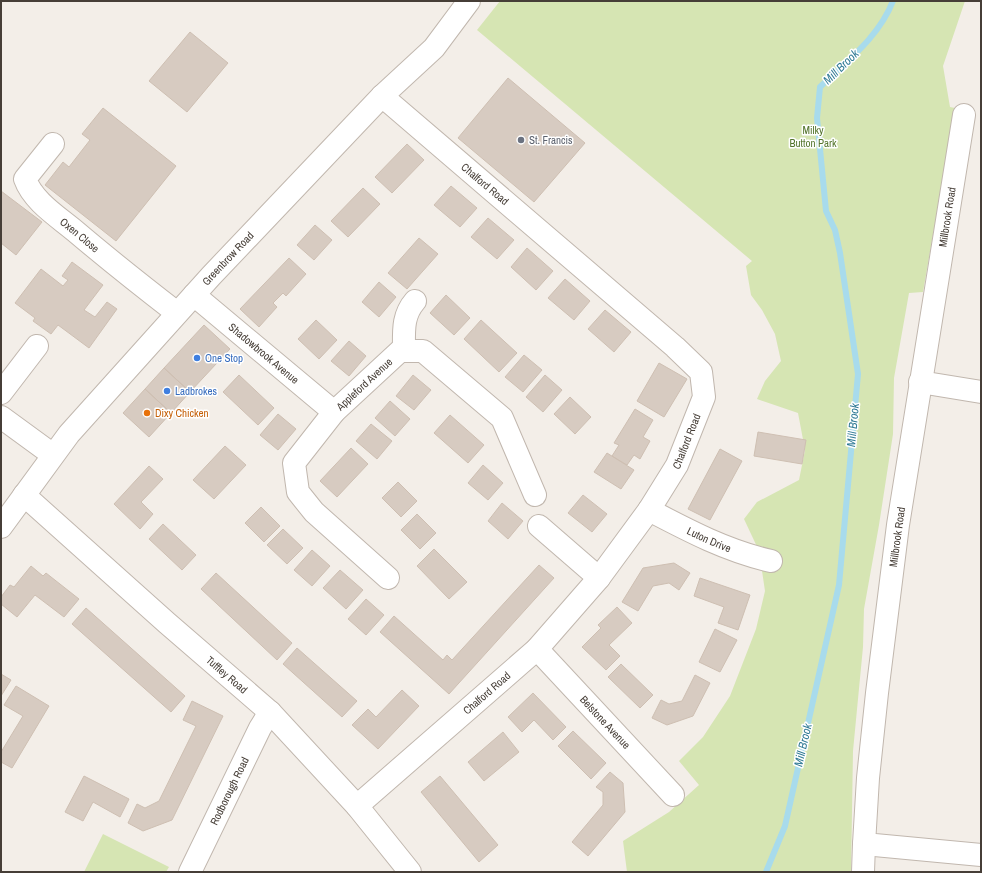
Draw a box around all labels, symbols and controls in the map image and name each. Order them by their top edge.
water label: Mill Brook [820,45,863,88]
park label: Milky Button Park [789,123,837,150]
place label: St. Francis [529,133,573,147]
marker: St. Francis [516,135,526,145]
street label: Chalford Road [458,160,512,208]
street label: Millbrook Road [935,186,959,248]
street label: Oxen Close [57,215,102,255]
street label: Greenbrow Road [199,229,257,288]
street label: Shadowbrook Avenue [226,320,302,387]
place label: One Stop [205,351,243,365]
marker: One Stop [192,353,202,363]
street label: Appleford Avenue [333,355,395,414]
place label: Ladbrokes [175,384,218,398]
marker: Ladbrokes [162,386,172,396]
water label: Mill Brook [843,401,863,447]
place label: Dixy Chicken [155,406,209,420]
marker: Dixy Chicken [142,408,152,418]
street label: Chalford Road [669,412,704,472]
street label: Millbrook Road [886,506,908,568]
street label: Luton Drive [685,524,733,555]
street label: Tuffley Road [203,653,250,696]
street label: Chalford Road [460,669,513,717]
street label: Belstone Avenue [577,693,633,752]
water label: Mill Brook [790,721,816,768]
street label: Rodborough Road [207,755,252,827]

